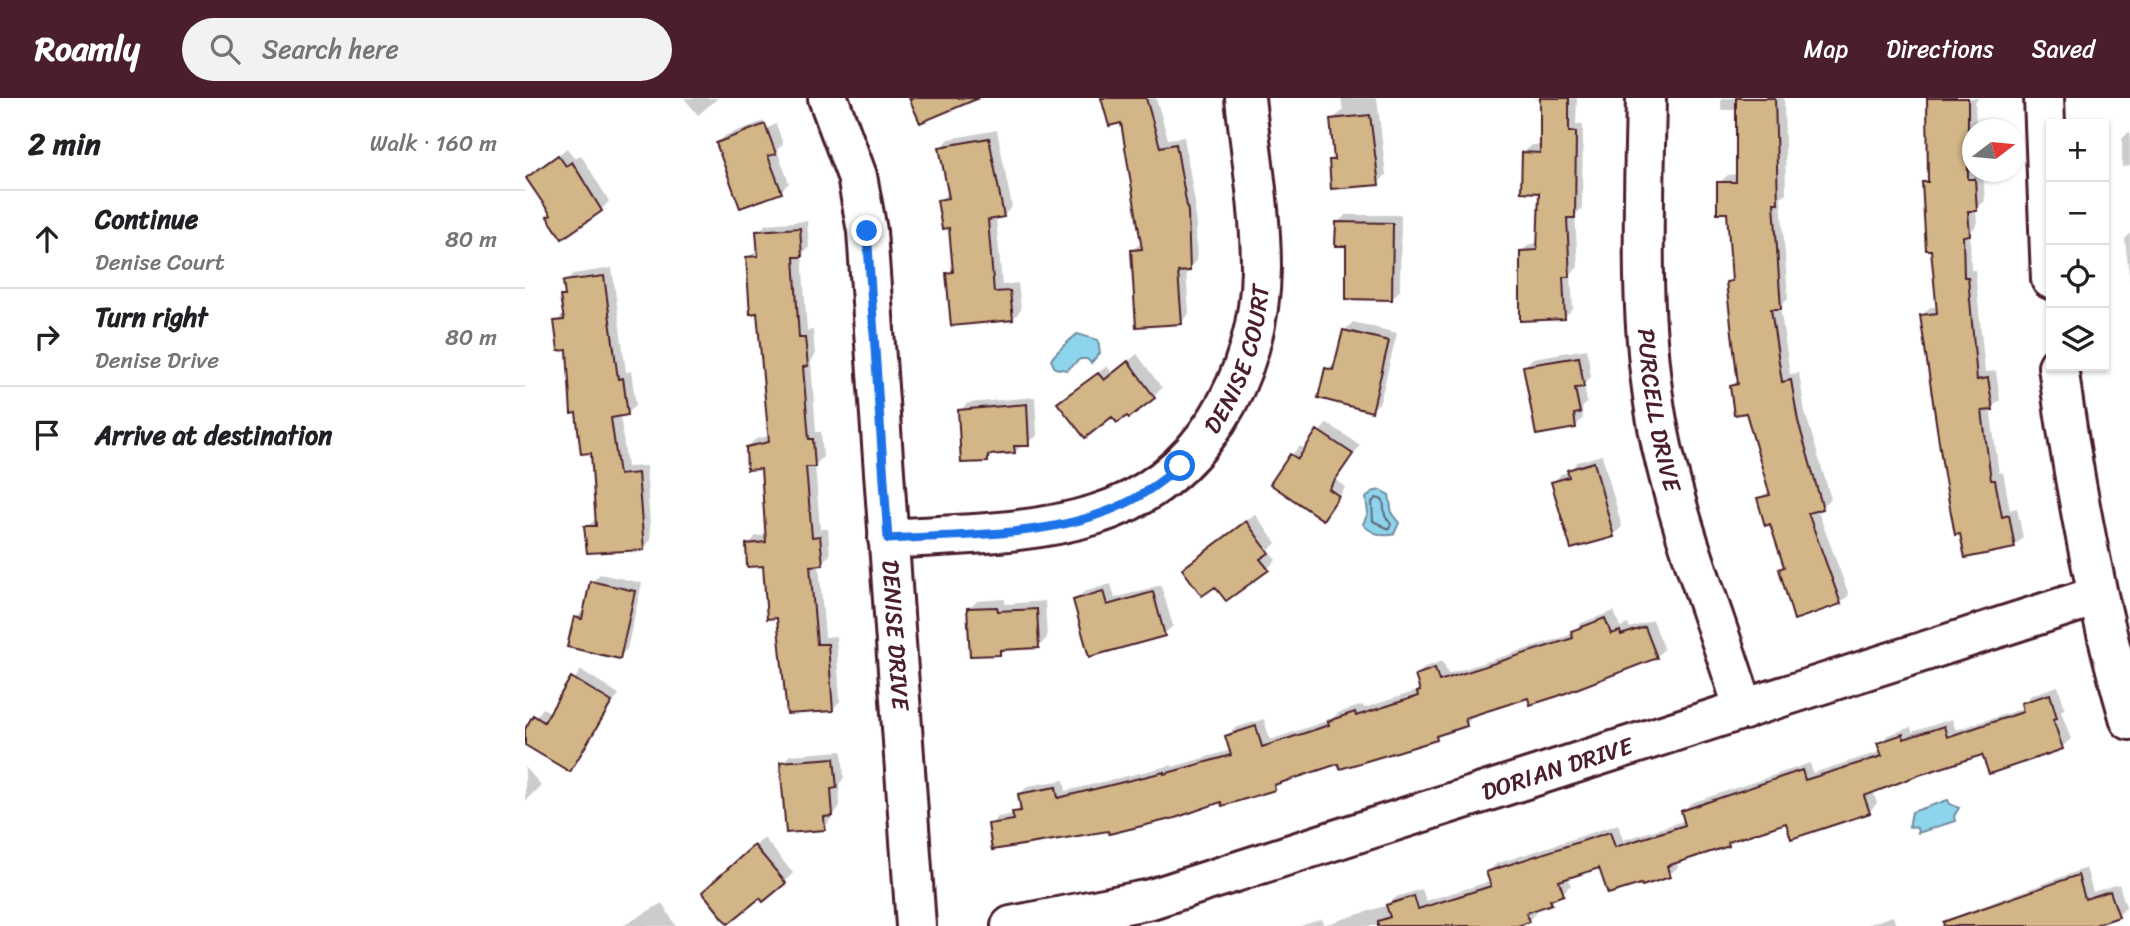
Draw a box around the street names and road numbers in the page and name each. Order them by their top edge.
street label: DENISE COURT [1192,280,1282,443]
street label: PURCELL DRIVE [1625,327,1694,498]
street label: DENISE DRIVE [869,558,922,713]
street label: DORIAN DRIVE [1476,725,1640,813]

